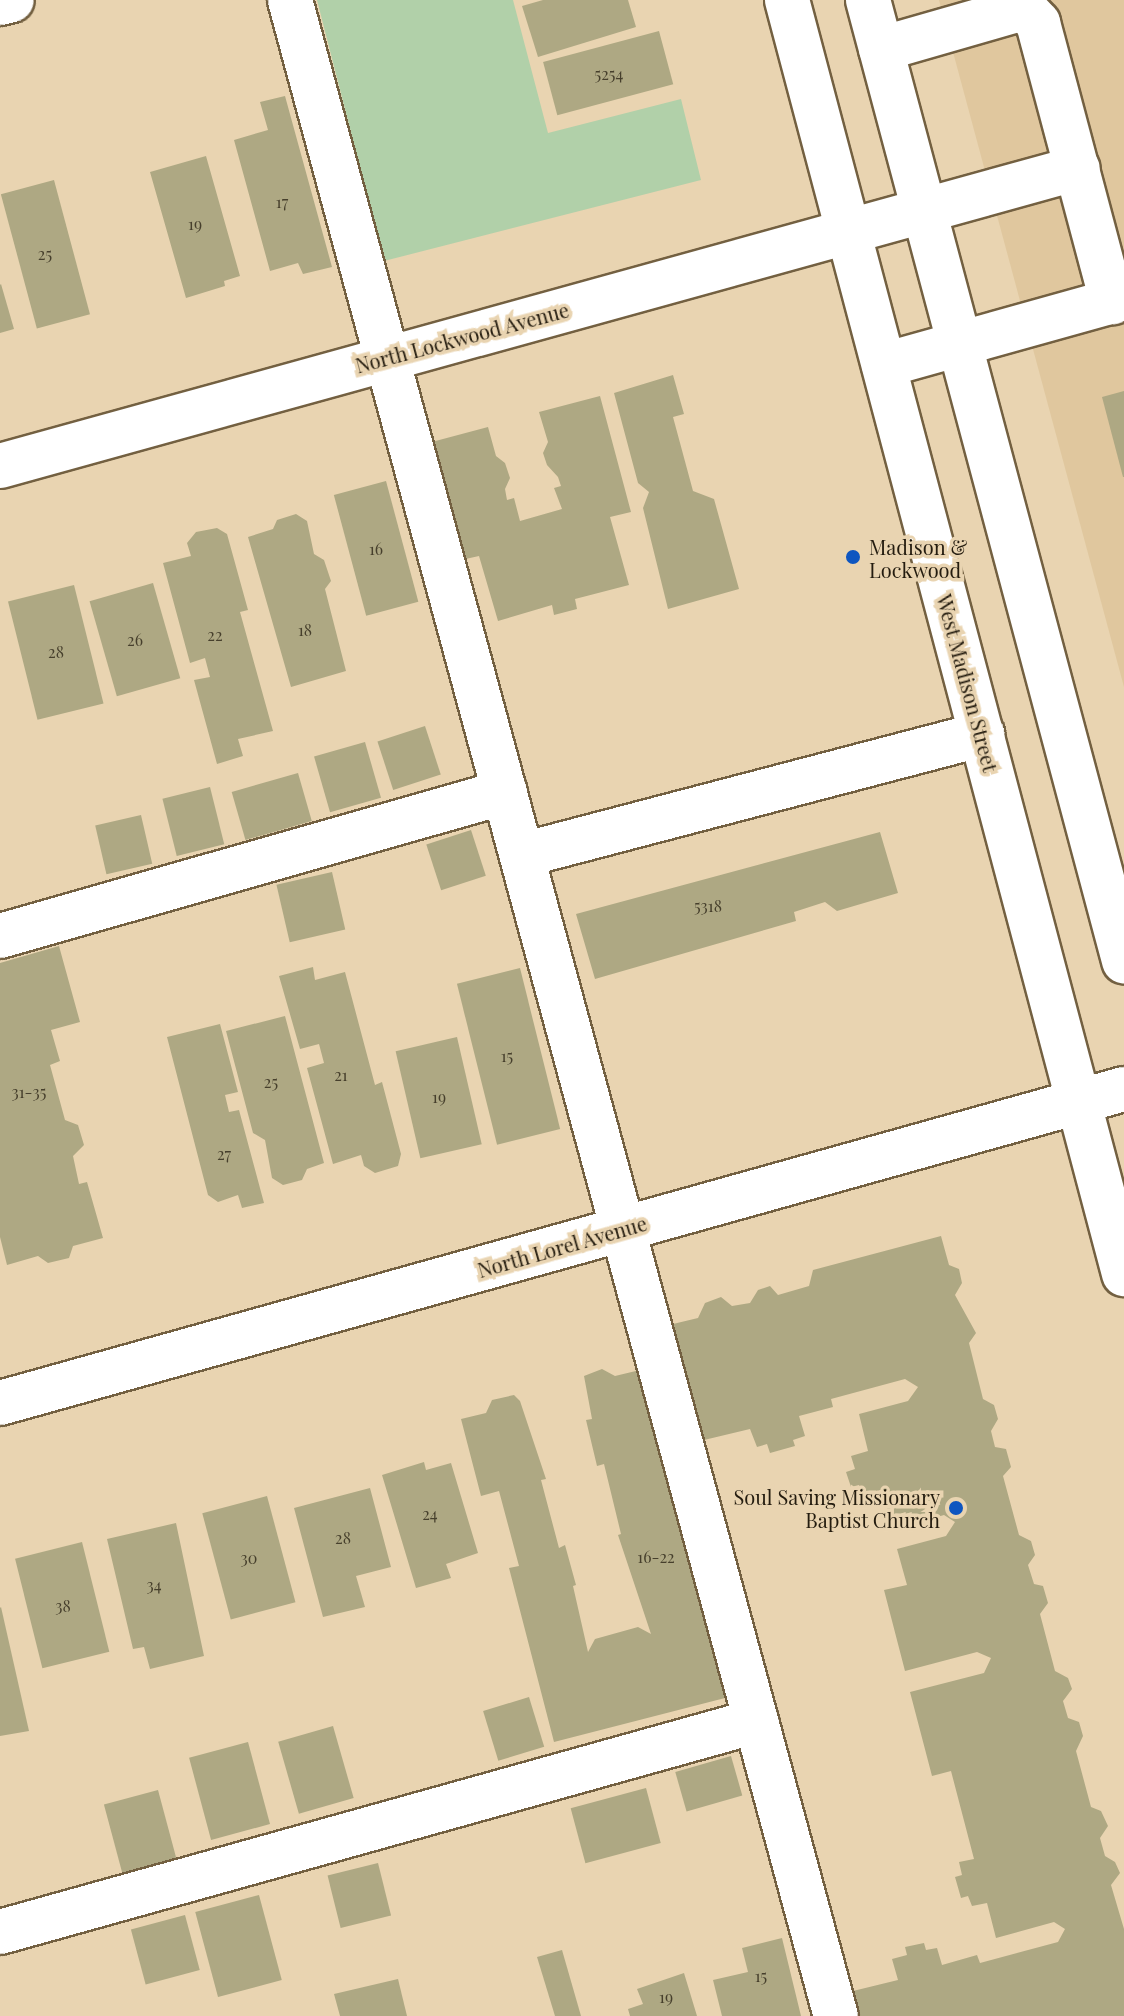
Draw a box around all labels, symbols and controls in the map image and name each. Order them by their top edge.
house number: 5254 [595,64,623,84]
house number: 17 [276,192,288,212]
house number: 19 [188,214,202,234]
house number: 25 [38,244,52,264]
street label: North Lockwood Avenue [352,297,572,377]
place label: Madison & Lockwood [869,534,967,581]
house number: 16 [369,539,383,559]
marker: Madison & Lockwood [844,548,862,566]
street label: West Madison Street [933,591,1003,775]
house number: 18 [298,620,312,640]
house number: 22 [207,625,223,645]
house number: 26 [127,630,143,650]
house number: 28 [48,642,64,662]
house number: 5318 [694,896,722,916]
house number: 15 [501,1046,513,1066]
house number: 21 [334,1065,348,1085]
house number: 25 [264,1072,278,1092]
house number: 31-35 [12,1082,46,1102]
house number: 19 [432,1087,446,1107]
house number: 27 [217,1144,231,1164]
street label: North Lorel Avenue [474,1210,650,1282]
place label: Soul Saving Missionary Baptist Church [733,1484,940,1531]
marker: Soul Saving Missionary Baptist Church [947,1499,965,1517]
house number: 24 [422,1504,438,1524]
house number: 28 [335,1528,351,1548]
house number: 16-22 [637,1547,675,1567]
house number: 30 [241,1548,257,1568]
house number: 34 [146,1575,162,1595]
house number: 38 [55,1596,71,1616]
house number: 15 [755,1966,767,1986]
house number: 19 [659,1987,673,2007]

